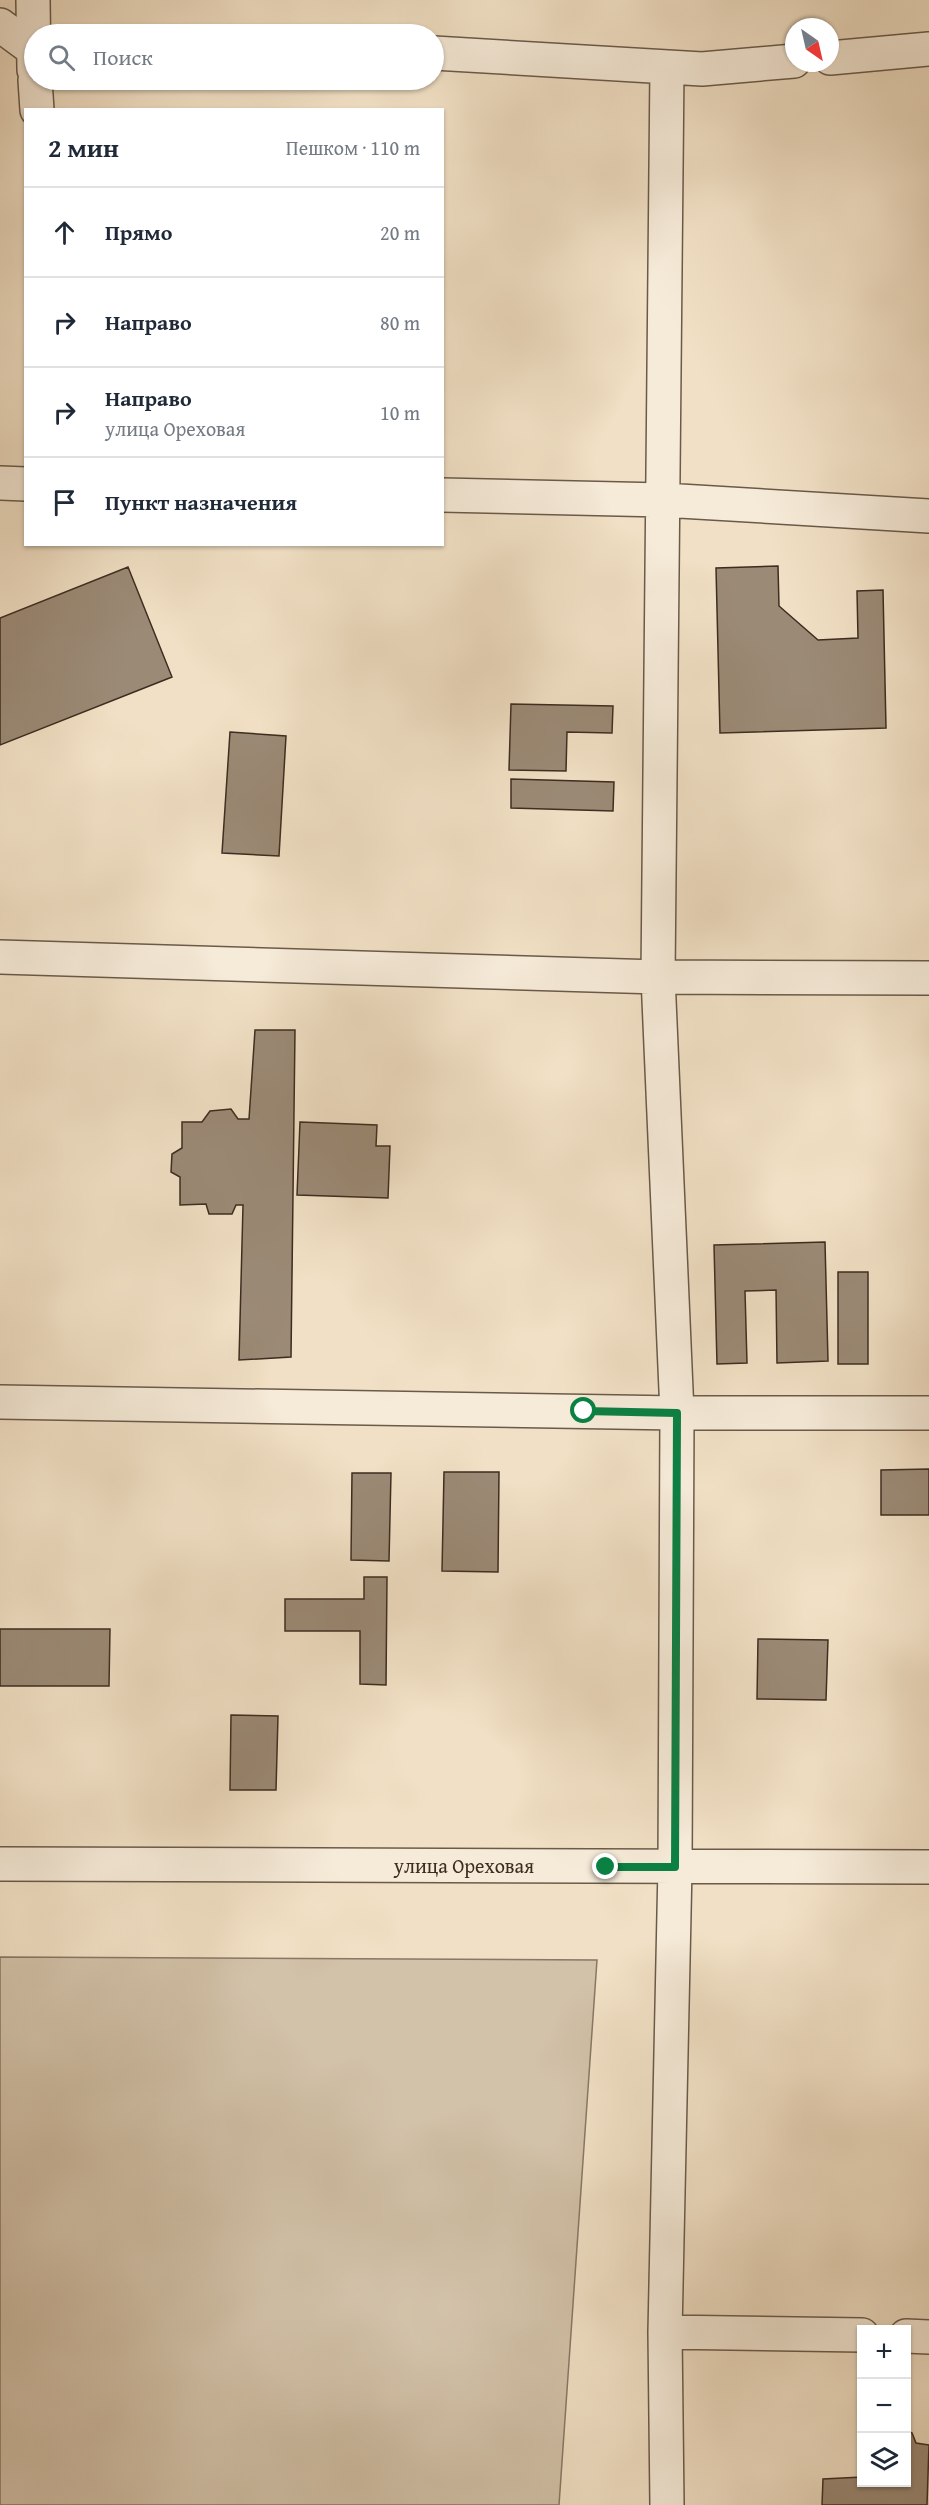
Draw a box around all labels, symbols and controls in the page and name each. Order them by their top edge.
north arrow [785,18,839,72]
search box [24,24,444,90]
icon: search [45,41,78,74]
text: Поиск [93,41,153,73]
text: 2 мин [48,128,119,167]
text: Пешком · 110 m [286,133,420,162]
icon: ahead [48,216,81,249]
text: Прямо [105,216,172,248]
text: 20 m [380,218,420,247]
icon: right [48,306,81,339]
text: Направо [105,306,192,338]
text: 80 m [380,308,420,337]
text: Направо [105,382,192,414]
icon: right [48,396,81,429]
text: 10 m [380,398,420,427]
text: улица Ореховая [105,414,246,443]
icon: arrive [48,486,81,519]
text: Пункт назначения [105,486,297,518]
route start [570,1397,596,1423]
street label: улица Ореховая [393,1851,534,1880]
route end [592,1853,618,1879]
map controls [857,2325,911,2487]
button: + [857,2325,911,2379]
button: − [857,2379,911,2433]
button: layers [857,2433,911,2487]

